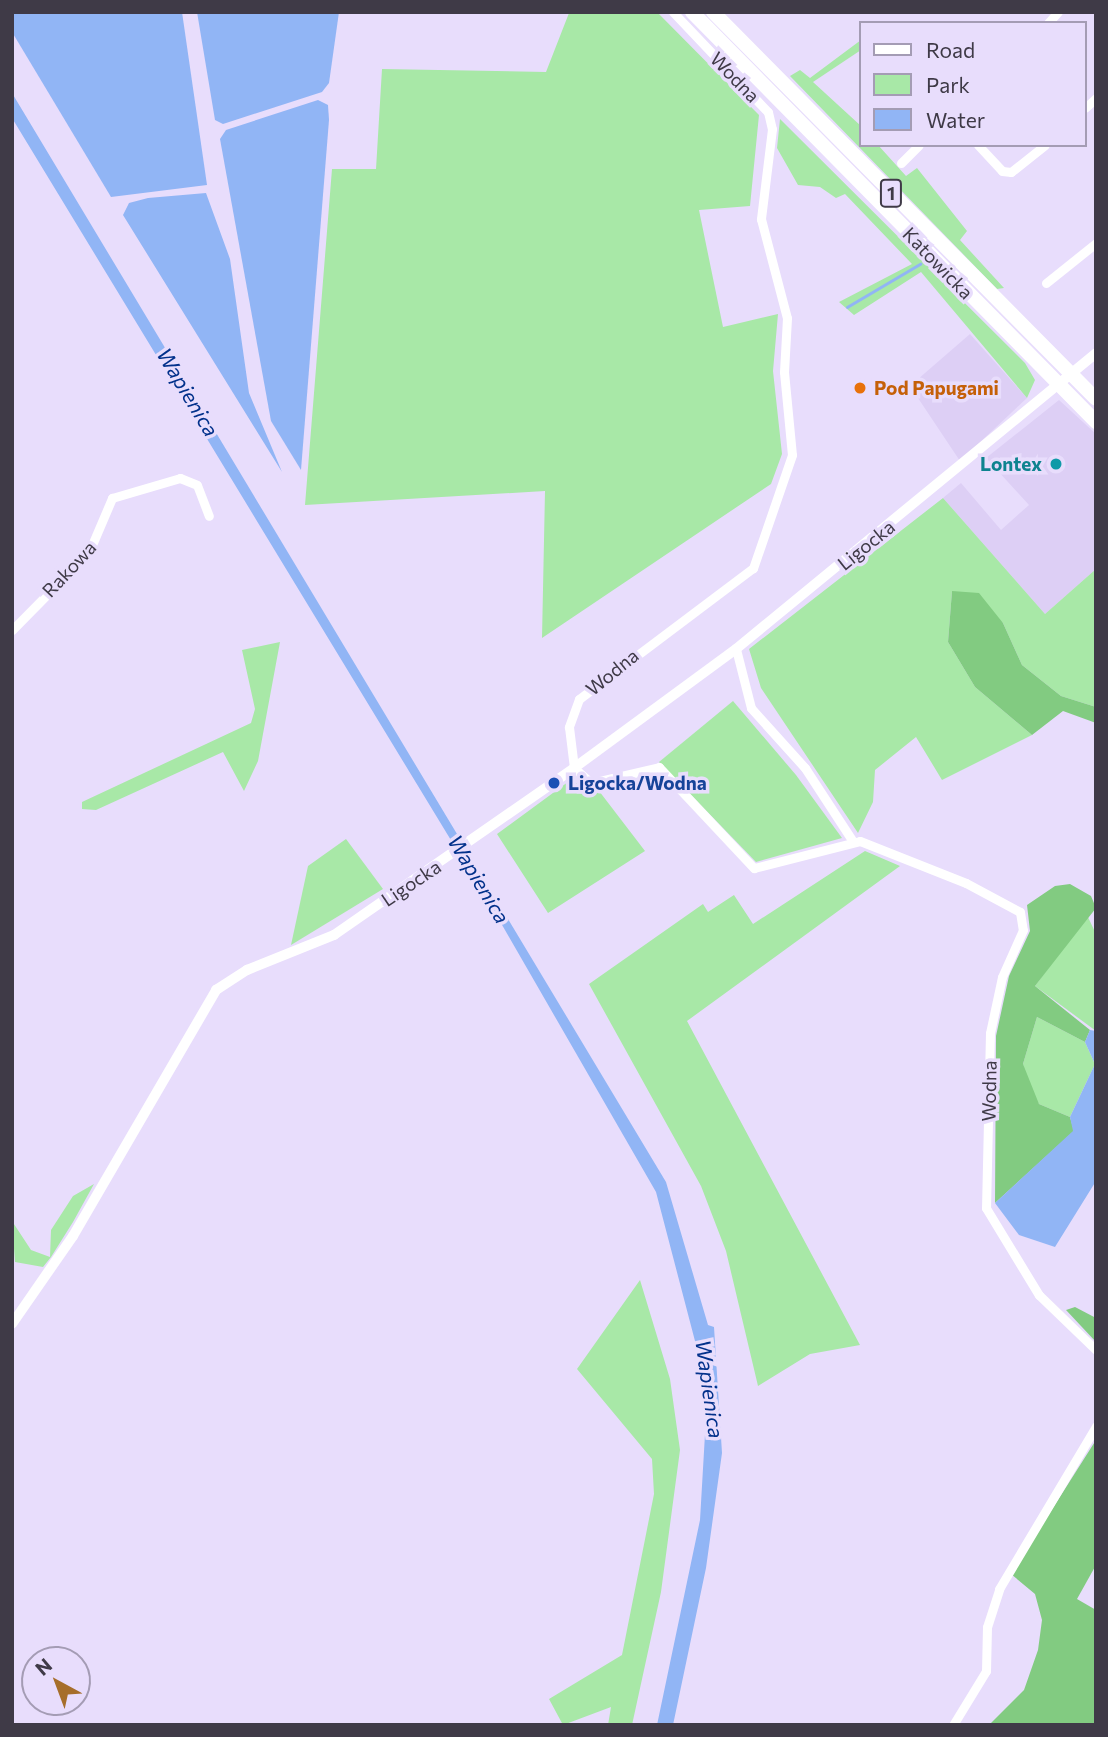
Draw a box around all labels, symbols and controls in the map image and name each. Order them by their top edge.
legend [860,21,1087,147]
text: Road [926,37,975,62]
street label: Wodna [706,47,764,107]
text: Park [926,72,970,97]
text: Water [926,107,985,132]
road number: 1 [879,178,903,208]
street label: Katowicka [898,222,978,304]
water label: Wapienica [152,343,224,441]
place label: Pod Papugami [874,377,999,399]
marker: Pod Papugami [852,380,868,396]
place label: Lontex [980,453,1042,475]
marker: Lontex [1048,456,1064,472]
street label: Ligocka [833,515,899,575]
street label: Rakowa [37,536,101,602]
street label: Wodna [581,644,643,700]
place label: Ligocka/Wodna [568,772,707,794]
marker: Ligocka/Wodna [546,775,562,791]
water label: Wapienica [443,830,515,928]
street label: Ligocka [377,855,445,911]
street label: Wodna [977,1060,1001,1122]
water label: Wapienica [691,1338,729,1440]
north arrow [21,1646,91,1716]
text: N [30,1653,56,1680]

